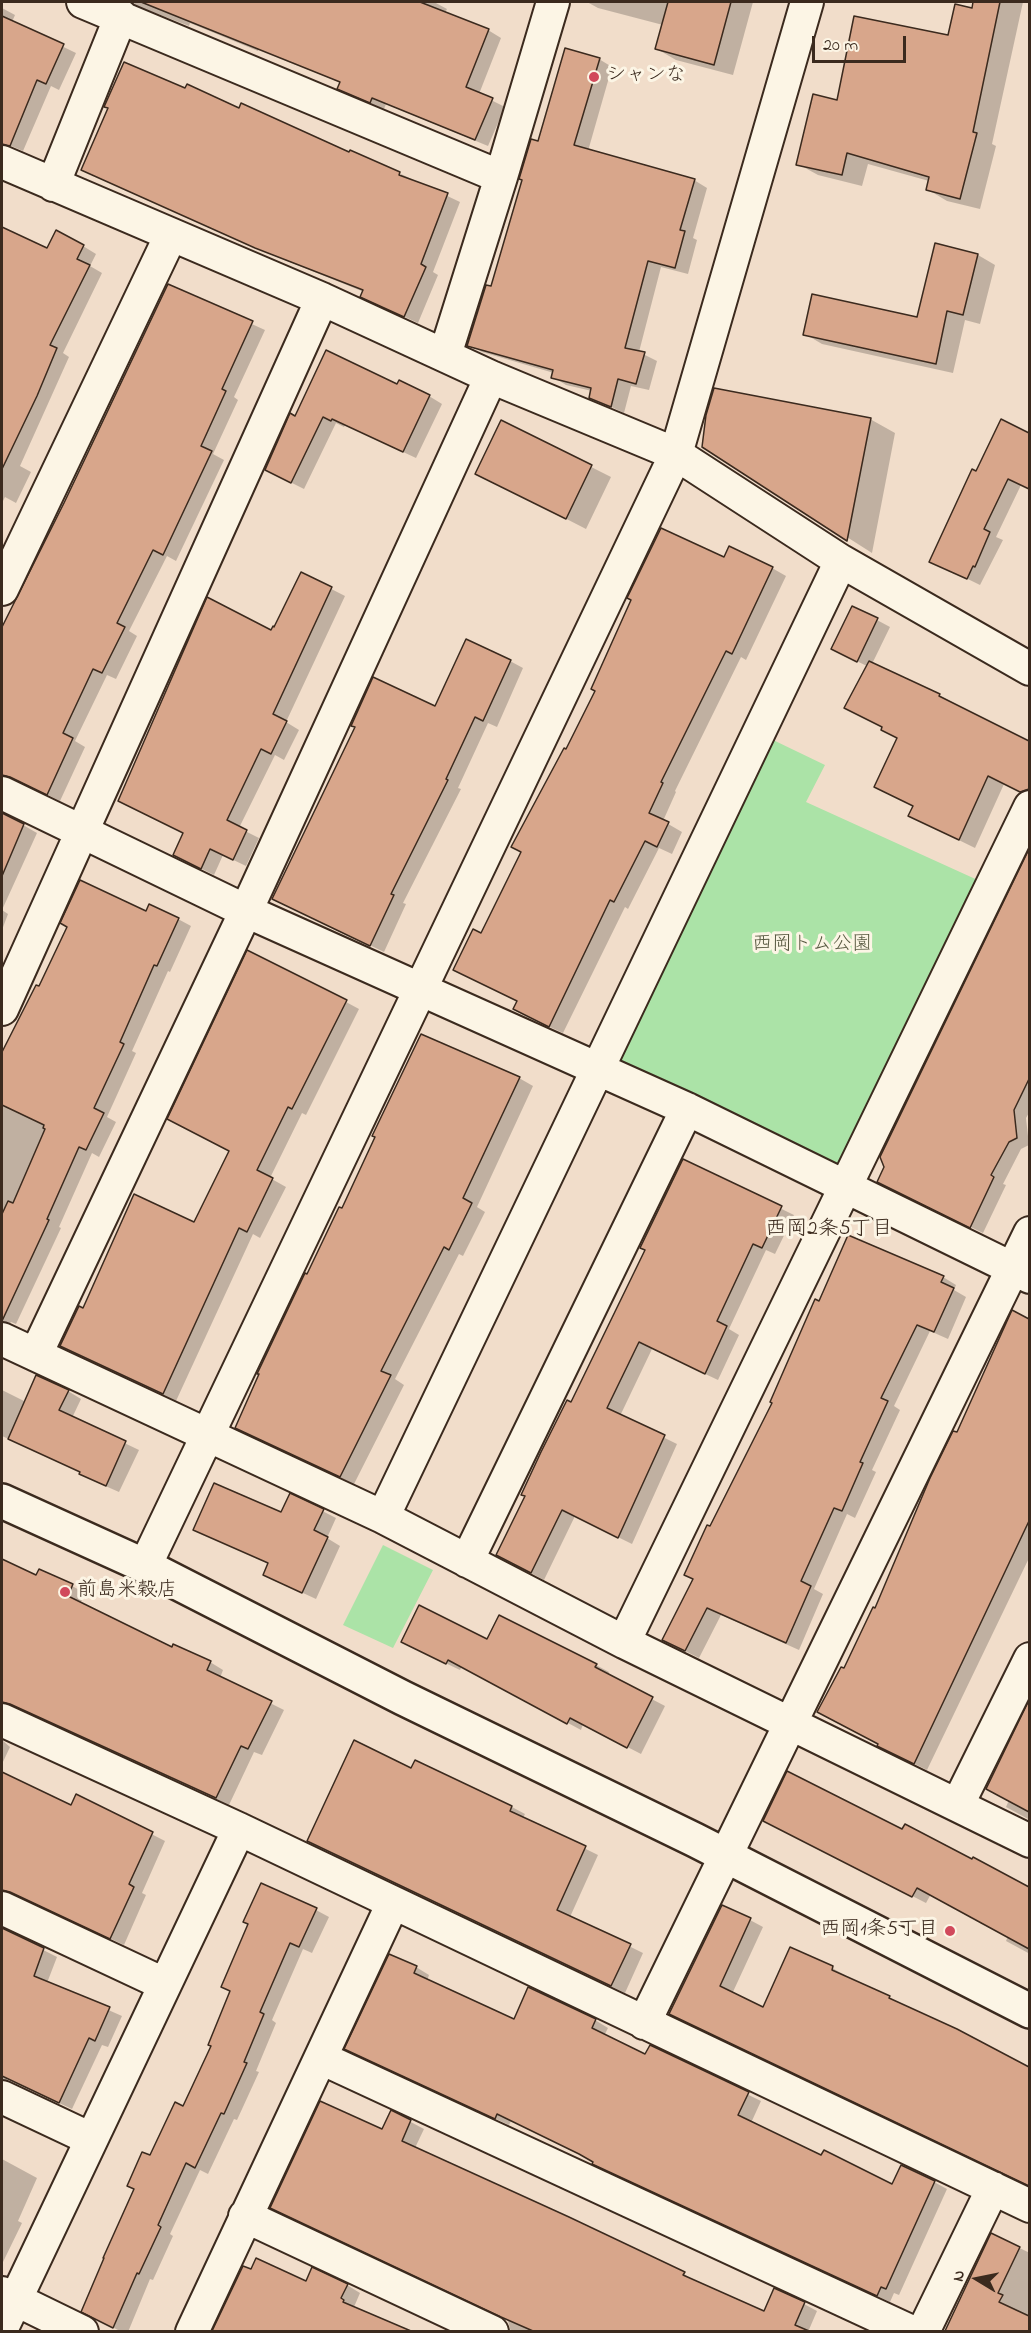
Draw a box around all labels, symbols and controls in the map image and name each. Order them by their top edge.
scale bar [815,24,910,62]
text: 20 m [823,33,858,59]
place label: シャンな [606,65,686,89]
marker: シャンな [587,70,601,84]
park label: 西岡トム公園 [752,934,872,958]
district label: 西岡2条5丁目 [765,1218,893,1244]
place label: 前島米穀店 [77,1580,177,1604]
marker: 前島米穀店 [58,1585,72,1599]
place label: 西岡1条5丁目 [820,1919,938,1943]
marker: 西岡1条5丁目 [943,1924,957,1938]
north arrow [947,2249,1007,2309]
text: N [947,2268,972,2283]

